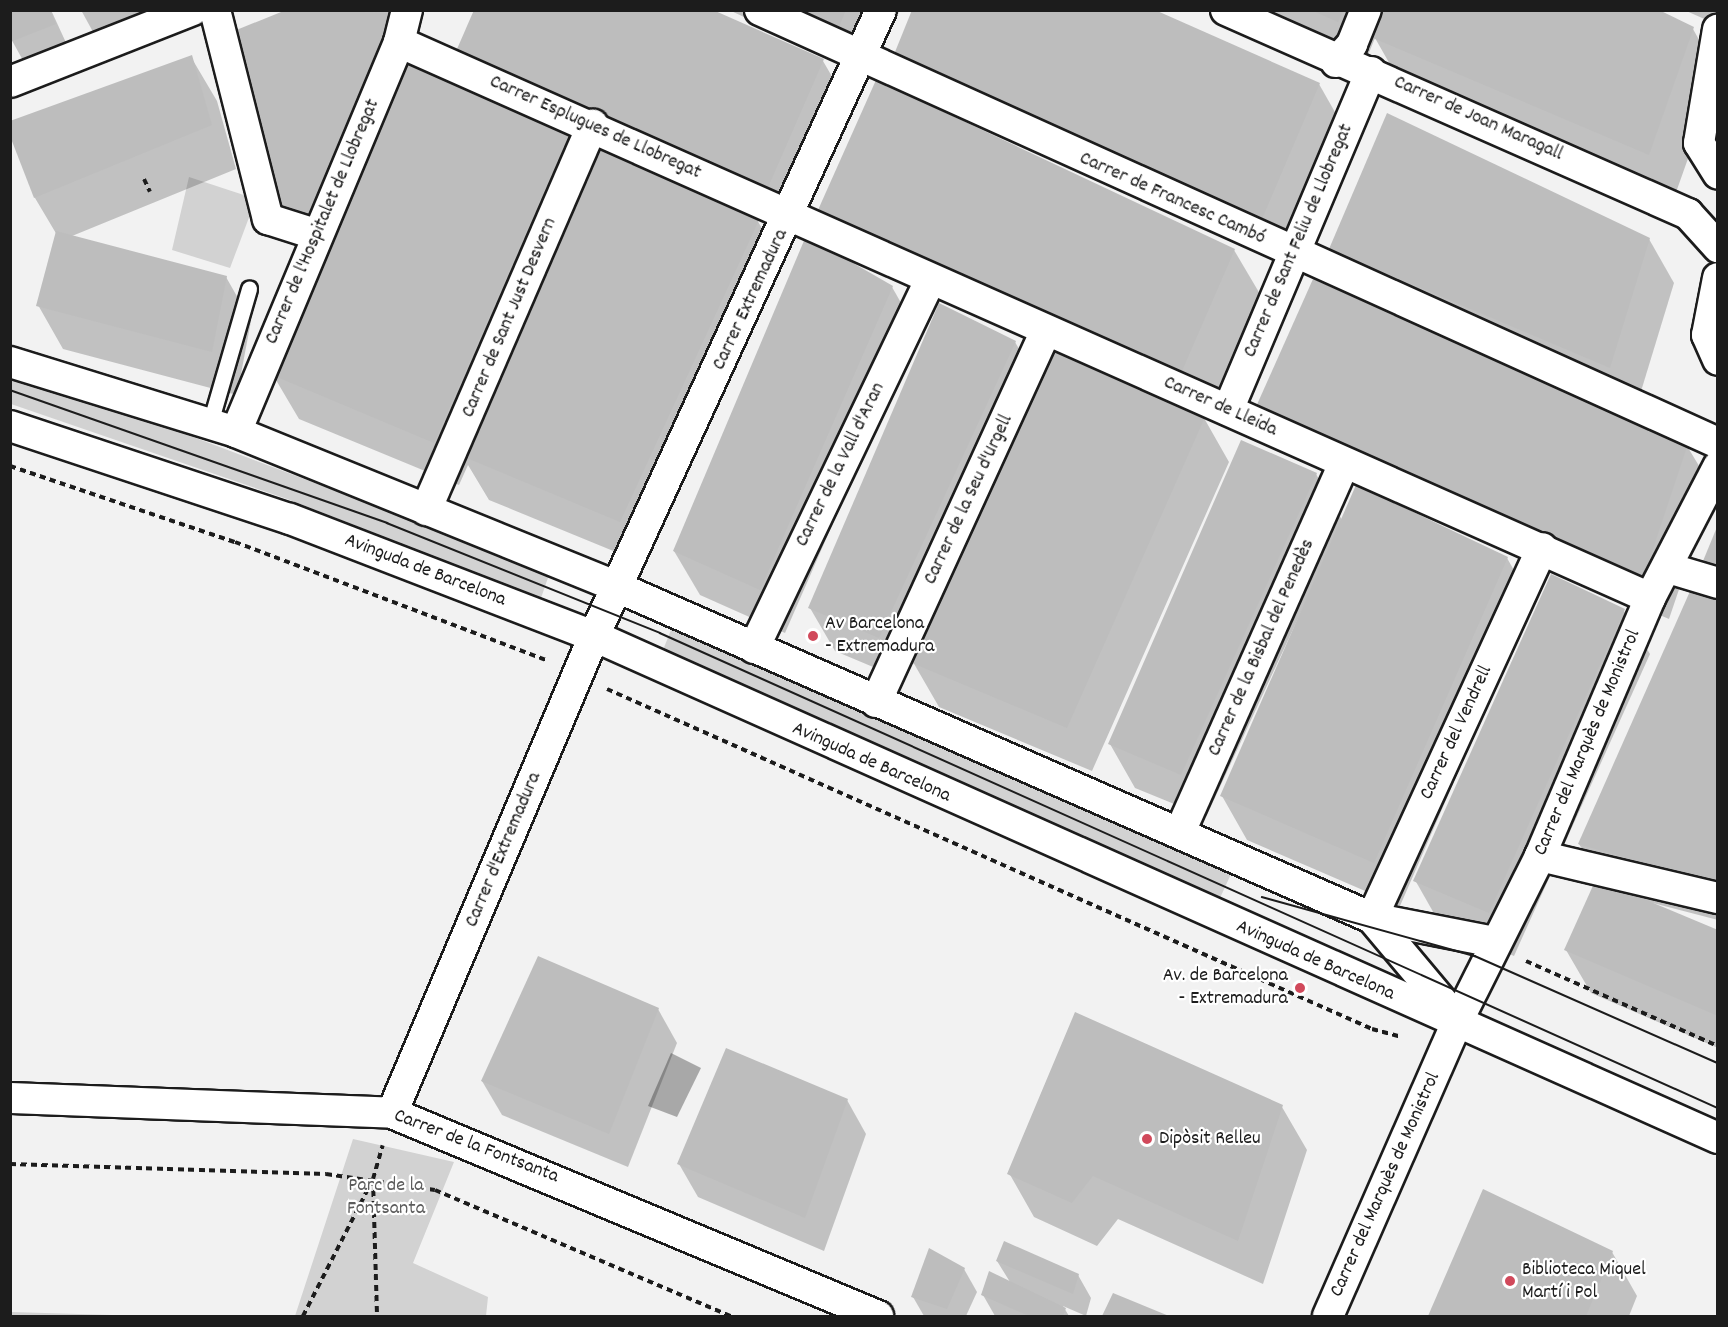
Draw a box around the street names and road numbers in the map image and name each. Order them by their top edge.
street label: Carrer Esplugues de Llobregat [485,70,705,186]
street label: Carrer de Joan Maragall [1390,71,1566,167]
street label: Carrer de l'Hospitalet de Llobregat [260,96,386,348]
street label: Carrer de Sant Feliu de Llobregat [1239,121,1359,361]
street label: Carrer de Francesc Cambó [1075,147,1269,251]
street label: Carrer de Sant Just Desvern [457,215,563,421]
street label: Carrer Extremadura [708,226,794,374]
street label: Carrer de Lleida [1159,371,1281,443]
street label: Carrer de la Vall d'Aran [791,379,891,551]
street label: Carrer de la Seu d'Urgell [919,411,1019,589]
street label: Avinguda de Barcelona [341,529,509,613]
street label: Carrer de la Bisbal del Penedès [1203,536,1321,760]
street label: Carrer del Marquès de Monistrol [1529,626,1647,860]
street label: Carrer del Vendrell [1415,662,1499,804]
street label: Avinguda de Barcelona [788,717,954,809]
street label: Carrer d'Extremadura [460,769,548,931]
street label: Avinguda de Barcelona [1232,915,1398,1007]
street label: Carrer del Marquès de Monistrol [1326,1069,1446,1301]
street label: Carrer de la Fontsanta [390,1105,562,1189]

